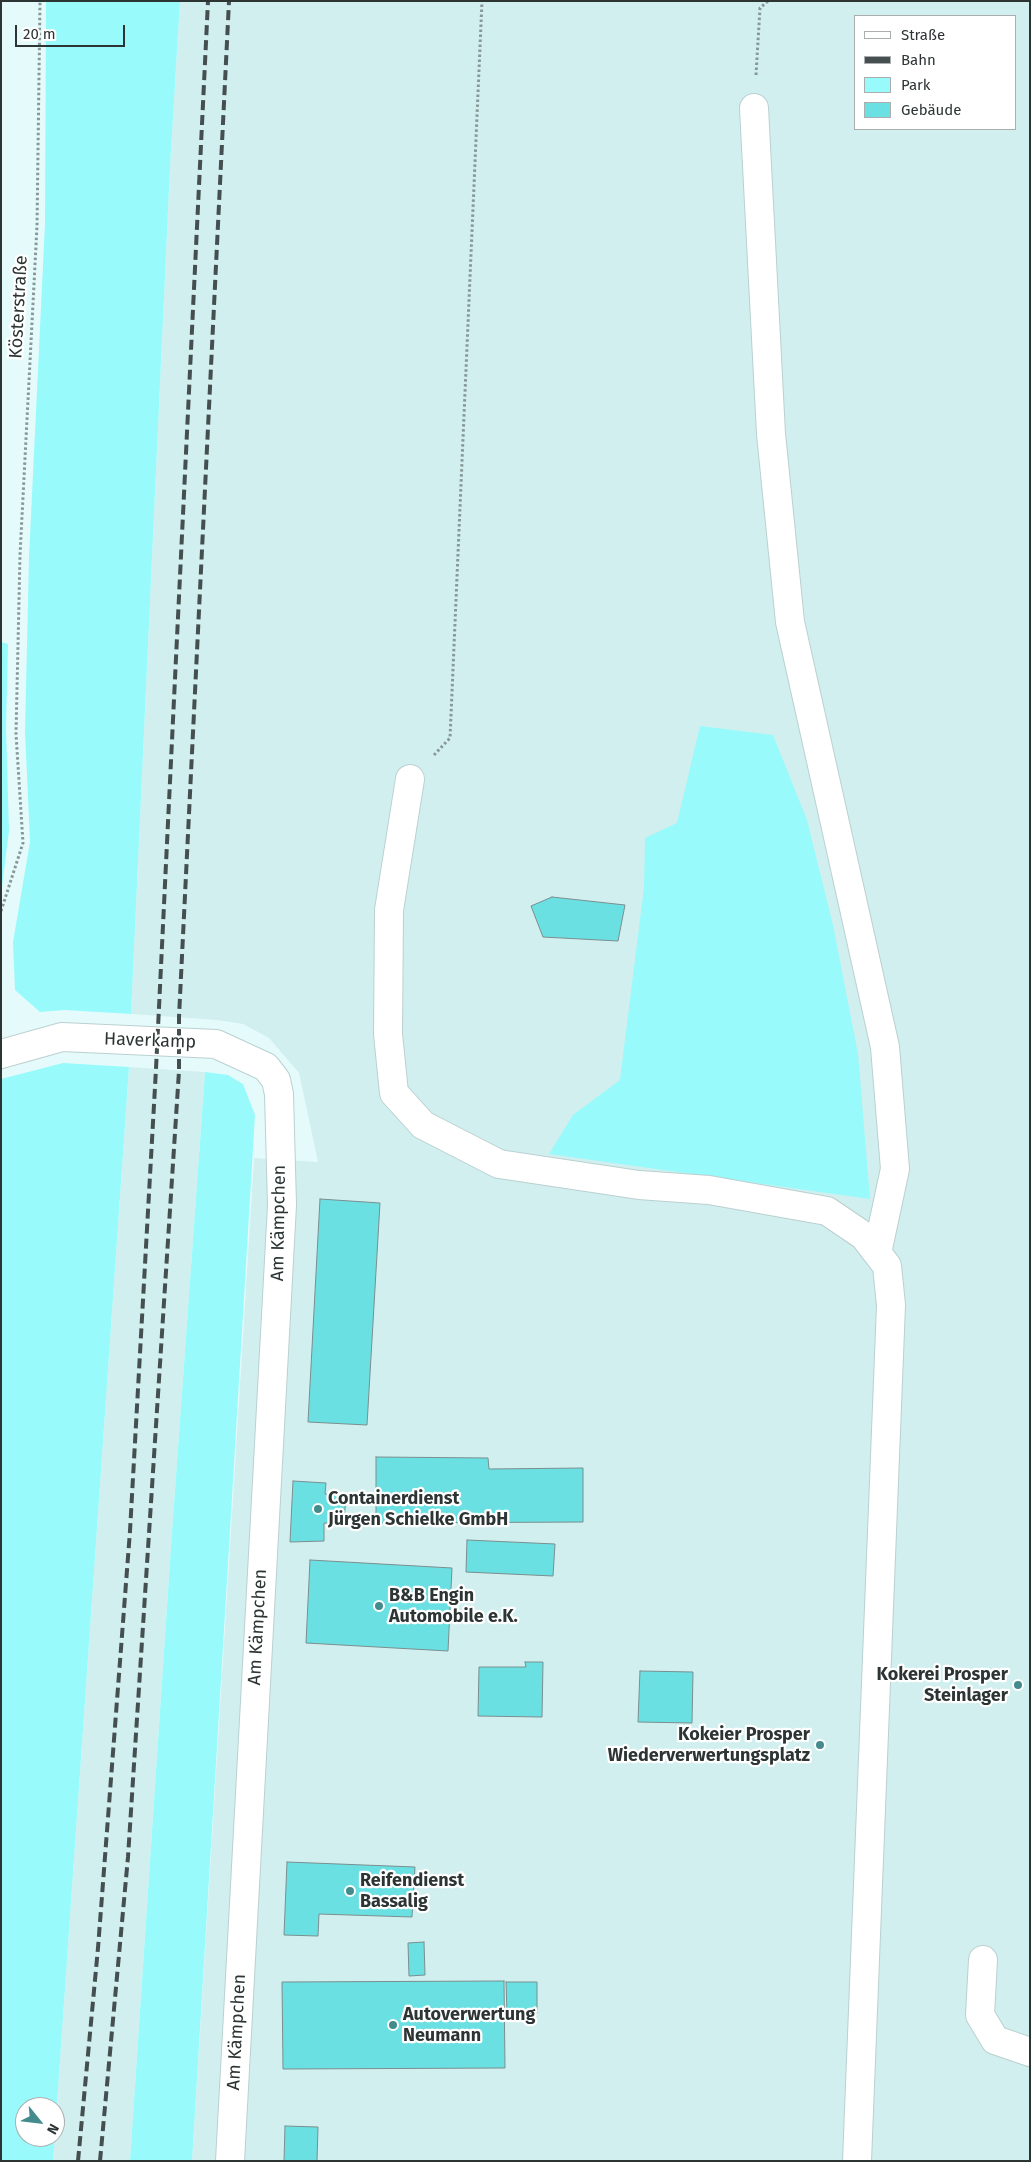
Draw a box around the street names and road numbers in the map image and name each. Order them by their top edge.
street label: Kösterstraße [6,255,32,359]
street label: Haverkamp [104,1029,196,1053]
street label: Am Kämpchen [267,1165,291,1281]
street label: Am Kämpchen [244,1568,272,1686]
street label: Am Kämpchen [223,1973,251,2091]

